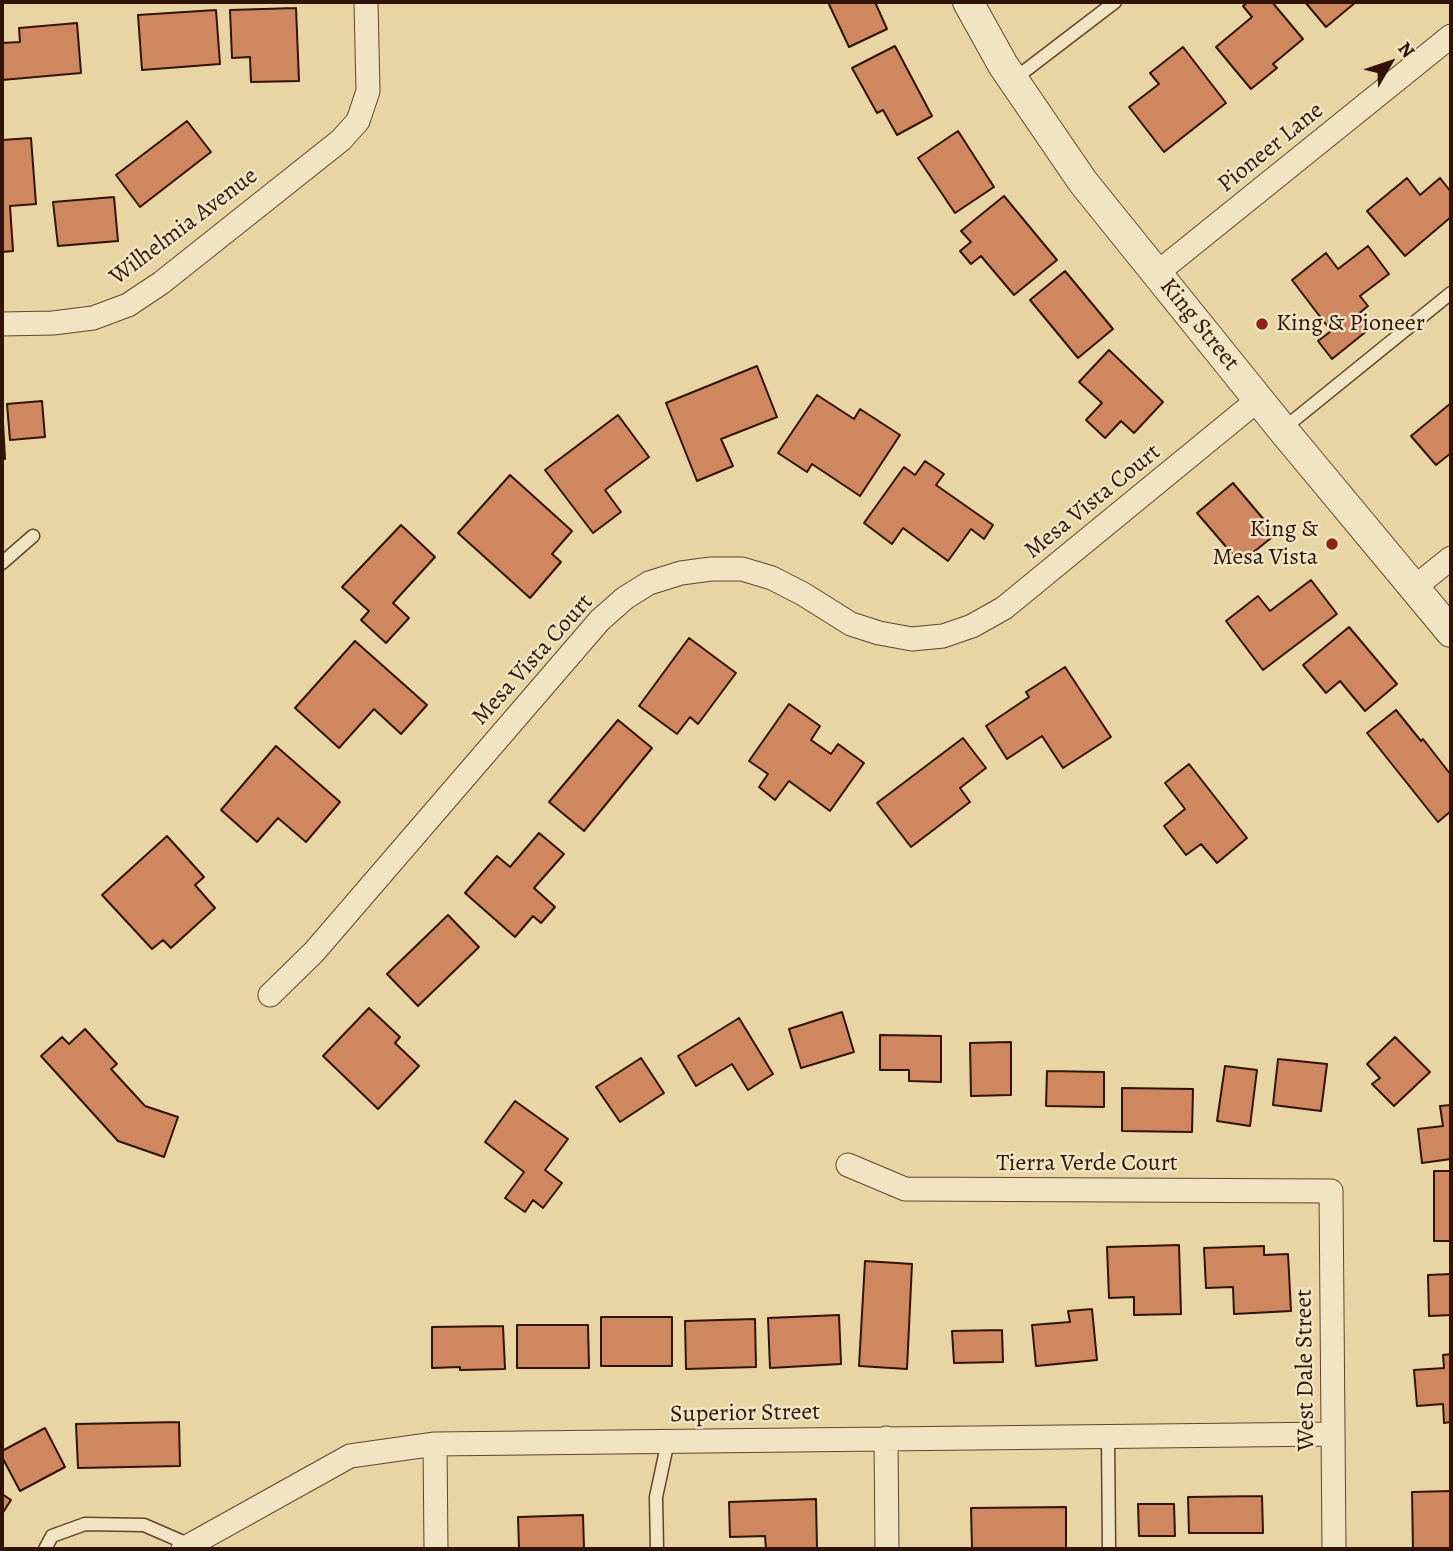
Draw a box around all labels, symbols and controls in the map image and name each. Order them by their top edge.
north arrow [1355,28,1425,98]
text: N [1392,36,1421,63]
street label: Pioneer Lane [1212,97,1330,199]
street label: Wilhelmia Avenue [104,162,264,292]
street label: King Street [1153,273,1245,377]
place label: King & Pioneer [1276,310,1425,338]
marker: King & Pioneer [1254,316,1270,332]
street label: Mesa Vista Court [1019,438,1167,566]
place label: King & Mesa Vista [1213,516,1318,572]
marker: King & Mesa Vista [1324,536,1340,552]
street label: Mesa Vista Court [467,588,599,732]
street label: Tierra Verde Court [996,1150,1178,1178]
street label: West Dale Street [1290,1289,1322,1451]
street label: Superior Street [670,1398,820,1430]

